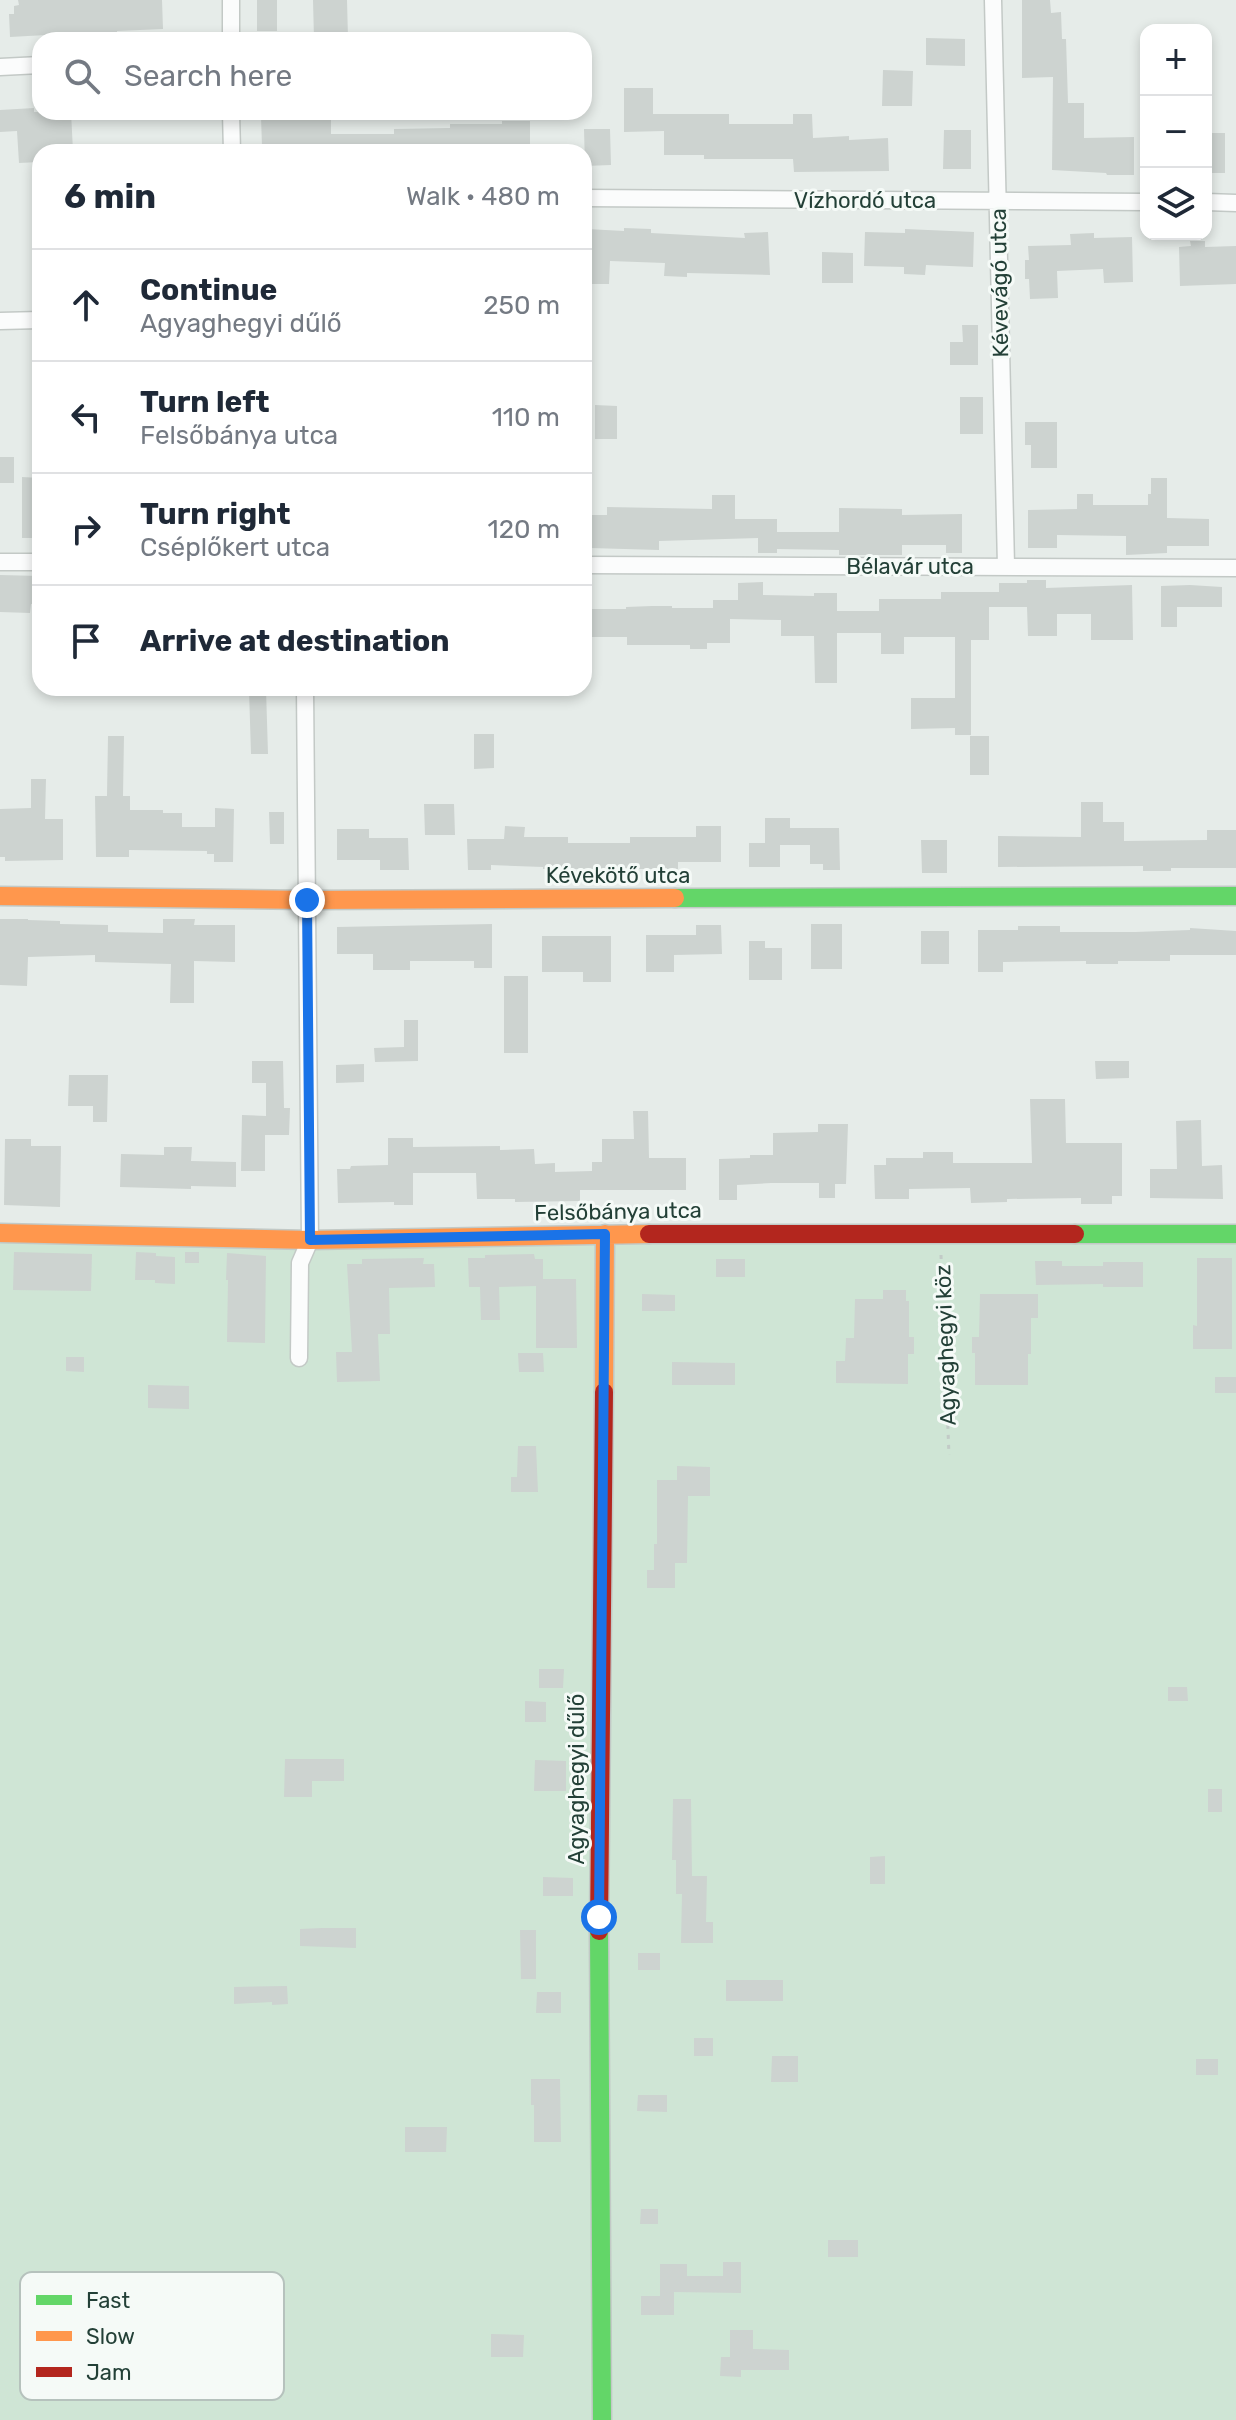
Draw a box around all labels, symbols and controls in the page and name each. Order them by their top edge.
map controls [1140,24,1212,240]
button: + [1140,24,1212,96]
search box [32,32,592,120]
icon: search [60,54,104,98]
text: Search here [124,58,292,94]
button: − [1140,96,1212,168]
button: layers [1140,168,1212,240]
text: 6 min [64,176,156,217]
text: Walk · 480 m [406,181,560,212]
street label: Vízhordó utca [794,187,936,214]
street label: Kévevágó utca [985,208,1014,358]
text: Continue [140,272,277,308]
icon: ahead [64,283,108,327]
text: 250 m [483,290,560,321]
text: Agyaghegyi dűlő [140,308,342,339]
text: Turn left [140,384,270,420]
icon: left [64,395,108,439]
text: 110 m [492,402,560,433]
text: Felsőbánya utca [140,420,338,451]
text: Turn right [140,496,291,532]
icon: right [64,507,108,551]
text: 120 m [488,514,560,545]
text: Cséplőkert utca [140,532,330,563]
street label: Bélavár utca [846,553,974,580]
icon: arrive [64,619,108,663]
text: Arrive at destination [140,623,450,659]
street label: Kévekötő utca [546,862,690,889]
route end [289,882,325,918]
street label: Felsőbánya utca [534,1197,702,1226]
street label: Agyaghegyi köz [929,1264,962,1426]
street label: Agyaghegyi dűlő [563,1694,590,1864]
route start [581,1899,617,1935]
legend [20,2272,284,2400]
text: Fast [86,2287,131,2314]
text: Slow [86,2323,135,2350]
text: Jam [86,2359,132,2386]

